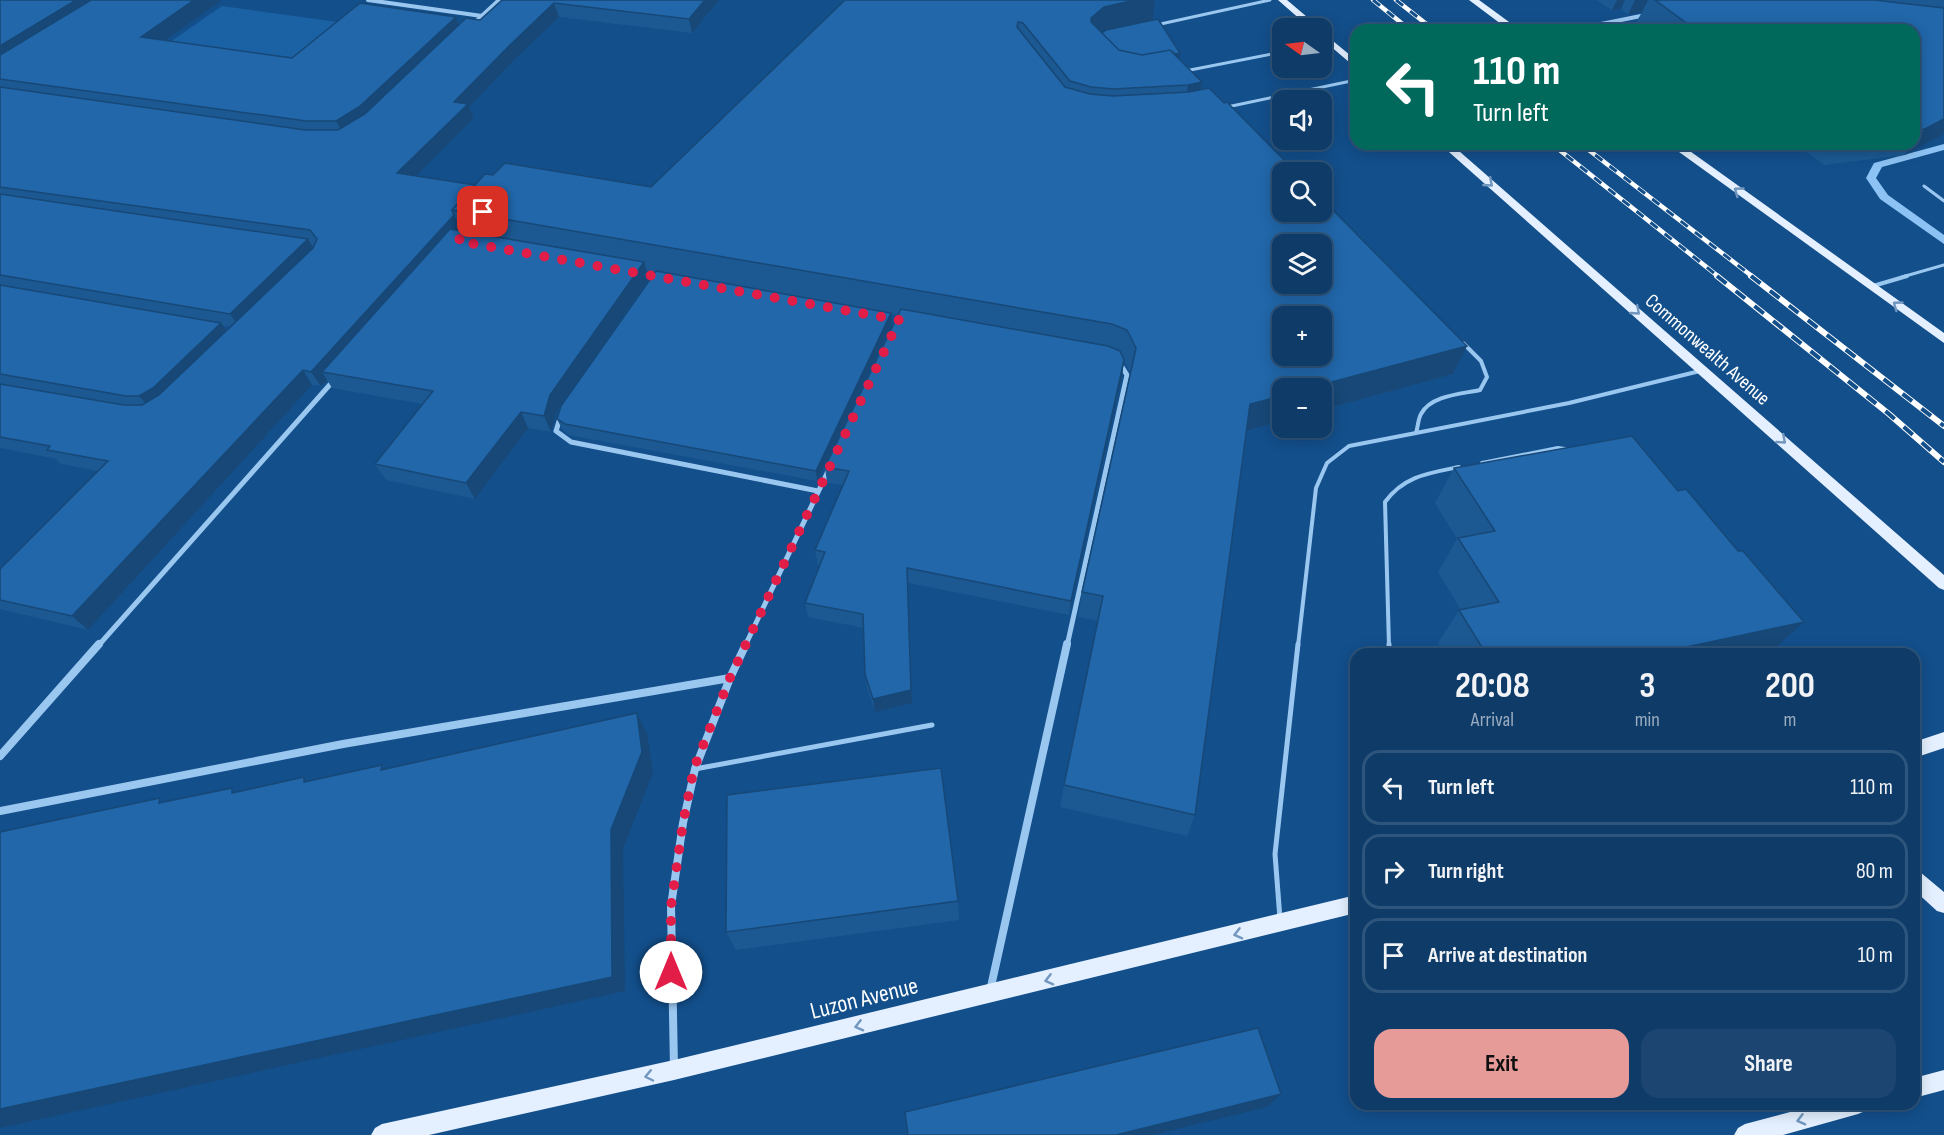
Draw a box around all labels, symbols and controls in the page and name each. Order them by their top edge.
north arrow [1272,18,1332,78]
map controls [1272,18,1332,438]
text: 110 m [1473,46,1560,97]
icon: left [1374,48,1452,126]
button: sound [1272,90,1332,150]
text: Turn left [1473,97,1549,129]
button: search [1272,162,1332,222]
one-way arrow [1482,176,1493,187]
pin [457,186,508,237]
one-way arrow [1734,187,1745,198]
icon: arrive [466,195,499,228]
button: layers [1272,234,1332,294]
street label: Commonwealth Avenue [1640,289,1775,411]
one-way arrow [1892,301,1903,312]
one-way arrow [1629,304,1640,315]
button: + [1272,306,1332,366]
button: − [1272,378,1332,438]
one-way arrow [1775,433,1786,444]
text: 20:08 [1455,665,1530,708]
text: 3 [1639,665,1655,708]
text: 200 [1765,665,1815,708]
text: Arrival [1471,708,1514,732]
text: min [1635,708,1660,732]
text: m [1783,708,1796,732]
icon: left [1377,771,1410,804]
text: Turn left [1428,774,1494,801]
text: 110 m [1850,774,1893,801]
icon: right [1377,855,1410,888]
text: Turn right [1428,858,1504,885]
text: 80 m [1856,858,1893,885]
one-way arrow [1233,926,1243,939]
icon: arrive [1377,939,1410,972]
position arrow [639,940,703,1004]
text: Arrive at destination [1428,942,1587,969]
text: 10 m [1858,942,1893,969]
street label: Luzon Avenue [807,971,921,1026]
one-way arrow [1044,972,1054,985]
one-way arrow [854,1018,864,1031]
button: Exit [1374,1029,1629,1098]
button: Share [1641,1029,1896,1098]
one-way arrow [644,1068,654,1081]
one-way arrow [1796,1112,1806,1125]

